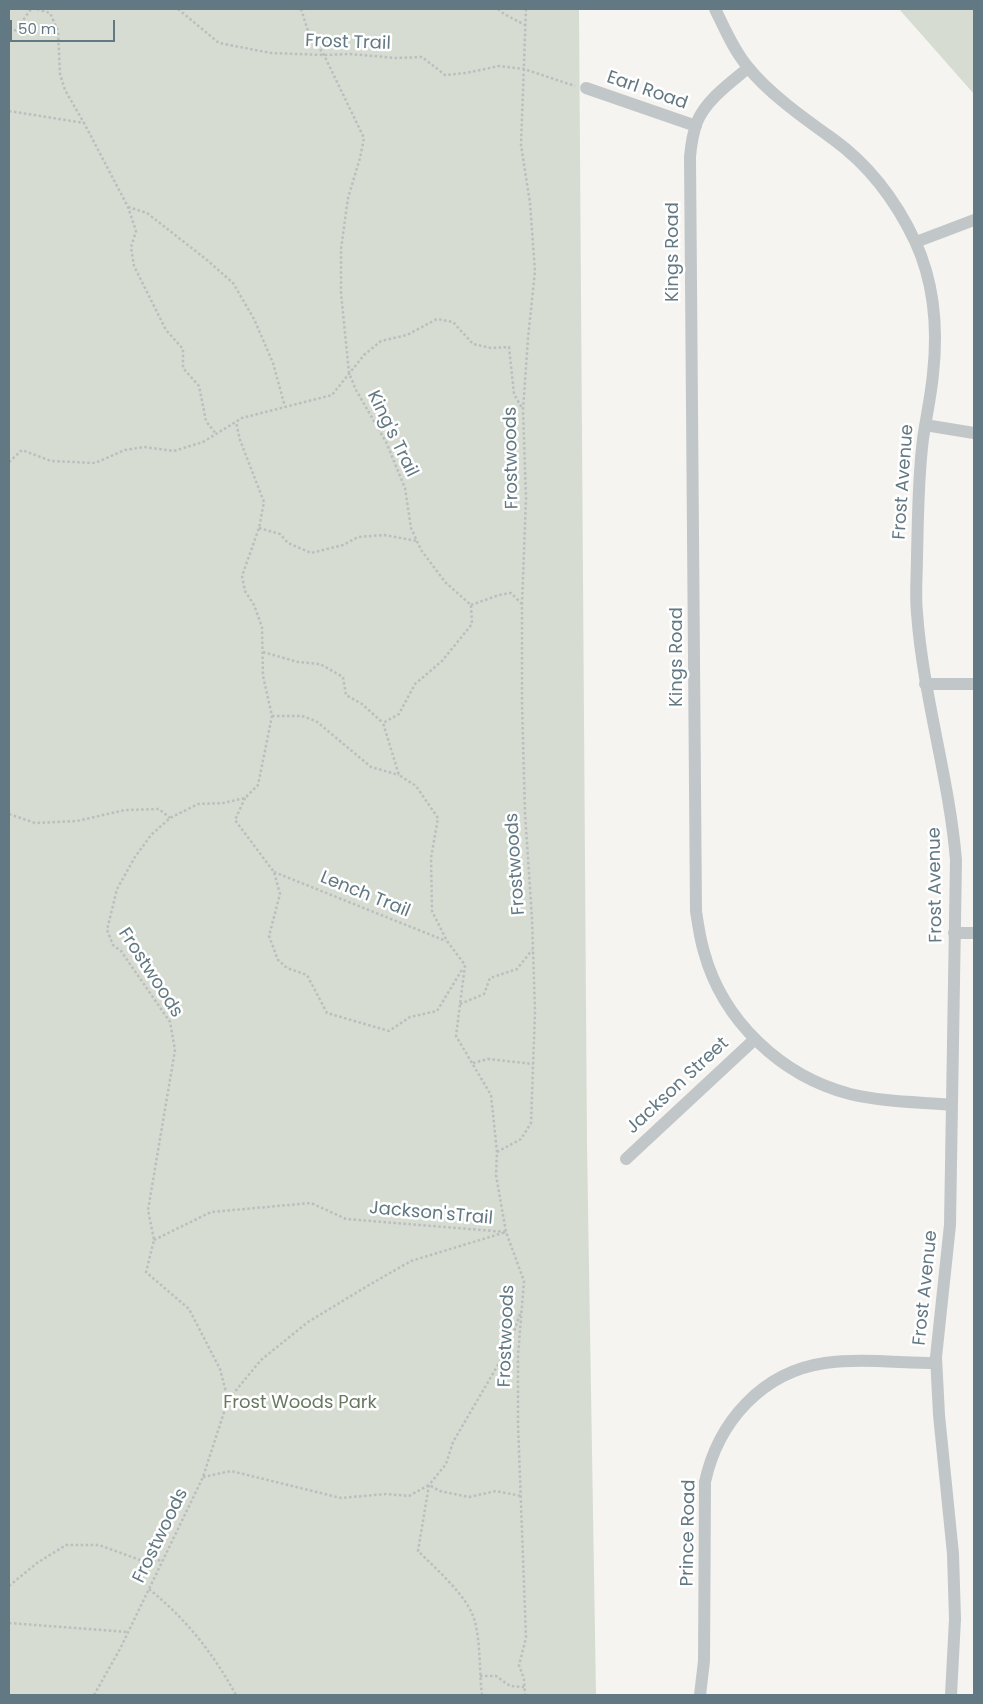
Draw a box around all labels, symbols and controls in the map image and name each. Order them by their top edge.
scale bar [12,10,118,42]
text: 50 m [18,18,56,39]
street label: Frost Trail [305,31,391,55]
street label: Earl Road [604,67,690,115]
street label: Kings Road [662,202,684,302]
street label: King's Trail [362,387,422,481]
street label: Frostwoods [500,407,524,509]
street label: Frost Avenue [889,424,919,540]
street label: Kings Road [666,607,688,707]
street label: Frostwoods [502,812,530,916]
street label: Frost Avenue [924,827,948,943]
street label: Lench Trail [317,867,413,923]
street label: Frostwoods [113,924,187,1022]
street label: Jackson Street [622,1033,734,1139]
street label: Jackson'sTrail [368,1198,494,1230]
street label: Frost Avenue [909,1229,943,1347]
street label: Frostwoods [494,1284,520,1388]
park label: Frost Woods Park [223,1392,377,1414]
street label: Prince Road [677,1479,701,1587]
street label: Frostwoods [129,1485,193,1587]

